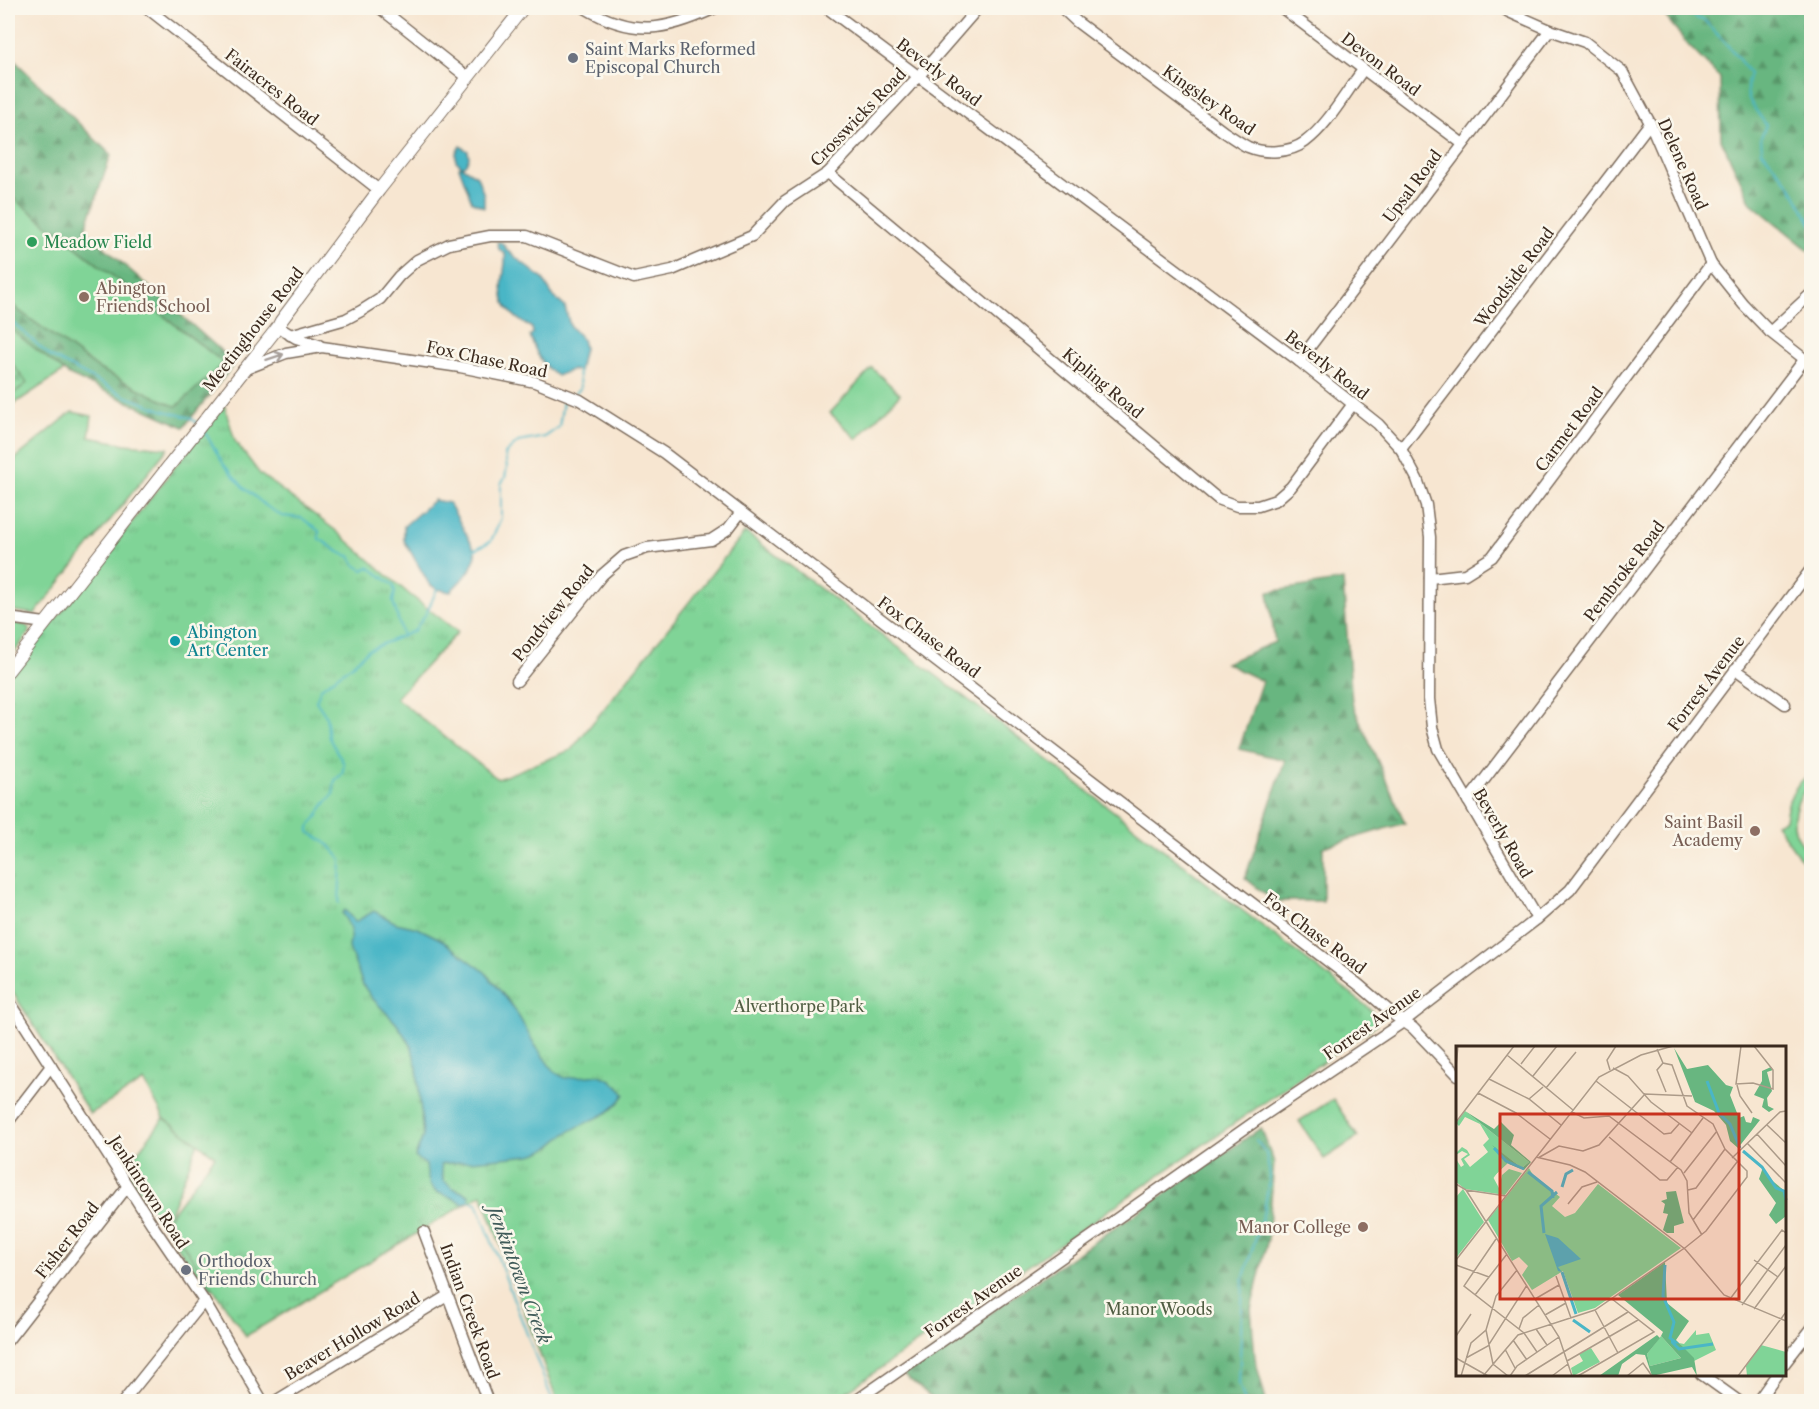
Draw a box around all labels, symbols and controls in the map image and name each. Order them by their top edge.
street label: Devon Road [1338,28,1425,100]
street label: Beverly Road [893,34,985,110]
place label: Saint Marks Reformed Episcopal Church [585,39,756,77]
street label: Fairacres Road [221,44,323,130]
marker: Saint Marks Reformed Episcopal Church [566,51,580,65]
street label: Kingsley Road [1159,61,1259,139]
street label: Crosswicks Road [806,63,910,170]
street label: Delene Road [1654,115,1712,213]
street label: Upsal Road [1378,146,1446,226]
street label: Woodside Road [1469,223,1558,332]
place label: Meadow Field [44,232,152,252]
marker: Meadow Field [25,235,39,249]
street label: Meetinghouse Road [198,263,308,395]
place label: Abington Friends School [95,278,211,316]
marker: Abington Friends School [77,290,91,304]
street label: Beverly Road [1281,326,1373,404]
street label: Fox Chase Road [425,336,549,382]
street label: Kipling Road [1059,343,1148,423]
one-way arrow [265,351,284,362]
street label: Carmet Road [1531,383,1607,475]
street label: Pembroke Road [1579,516,1669,626]
street label: Pondview Road [508,561,598,665]
street label: Fox Chase Road [874,592,984,682]
place label: Abington Art Center [186,622,268,660]
street label: Forrest Avenue [1663,631,1749,735]
marker: Abington Art Center [168,634,182,648]
street label: Beverly Road [1469,784,1537,882]
place label: Saint Basil Academy [1664,812,1744,850]
marker: Saint Basil Academy [1748,824,1762,838]
street label: Fox Chase Road [1260,888,1370,978]
street label: Forrest Avenue [1319,982,1425,1064]
park label: Alverthorpe Park [733,996,865,1016]
inset map [1456,1046,1786,1376]
street label: Jenkintown Road [103,1129,193,1252]
street label: Fisher Road [31,1198,103,1282]
water label: Jenkintown Creek [481,1198,556,1348]
place label: Manor College [1238,1217,1351,1237]
marker: Manor College [1356,1220,1370,1234]
street label: Indian Creek Road [436,1240,504,1382]
place label: Orthodox Friends Church [198,1251,317,1289]
street label: Forrest Avenue [920,1260,1026,1342]
marker: Orthodox Friends Church [179,1263,193,1277]
street label: Beaver Hollow Road [281,1287,424,1384]
park label: Manor Woods [1106,1299,1212,1319]

